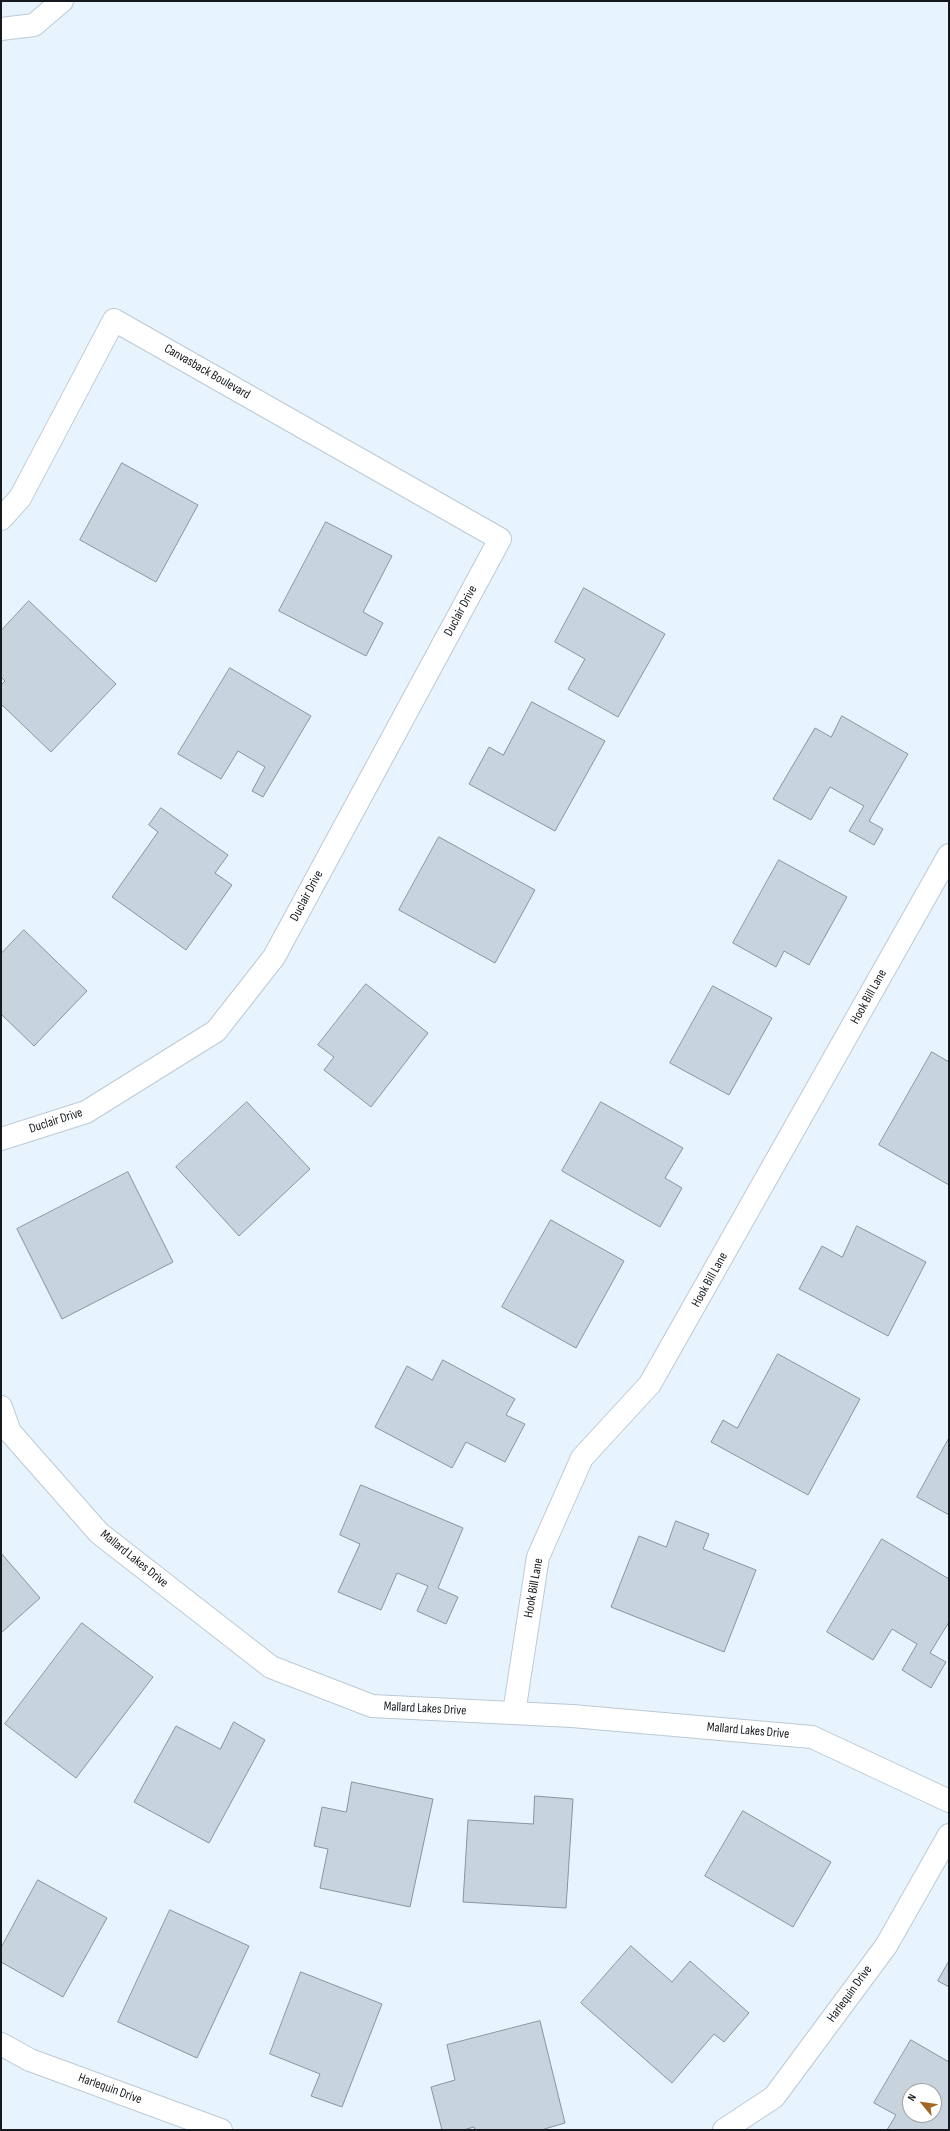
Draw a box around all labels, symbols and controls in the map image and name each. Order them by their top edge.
street label: Canvasback Boulevard [161,341,253,403]
street label: Duclair Drive [441,583,481,639]
street label: Duclair Drive [287,868,327,924]
street label: Hook Bill Lane [848,967,890,1027]
street label: Duclair Drive [27,1105,85,1137]
street label: Hook Bill Lane [689,1250,731,1310]
street label: Mallard Lakes Drive [97,1527,171,1591]
street label: Hook Bill Lane [521,1557,547,1619]
street label: Mallard Lakes Drive [383,1699,467,1719]
street label: Mallard Lakes Drive [706,1720,790,1742]
street label: Harlequin Drive [824,1962,876,2026]
street label: Harlequin Drive [76,2070,144,2108]
north arrow [902,2083,942,2123]
text: N [905,2092,919,2103]

